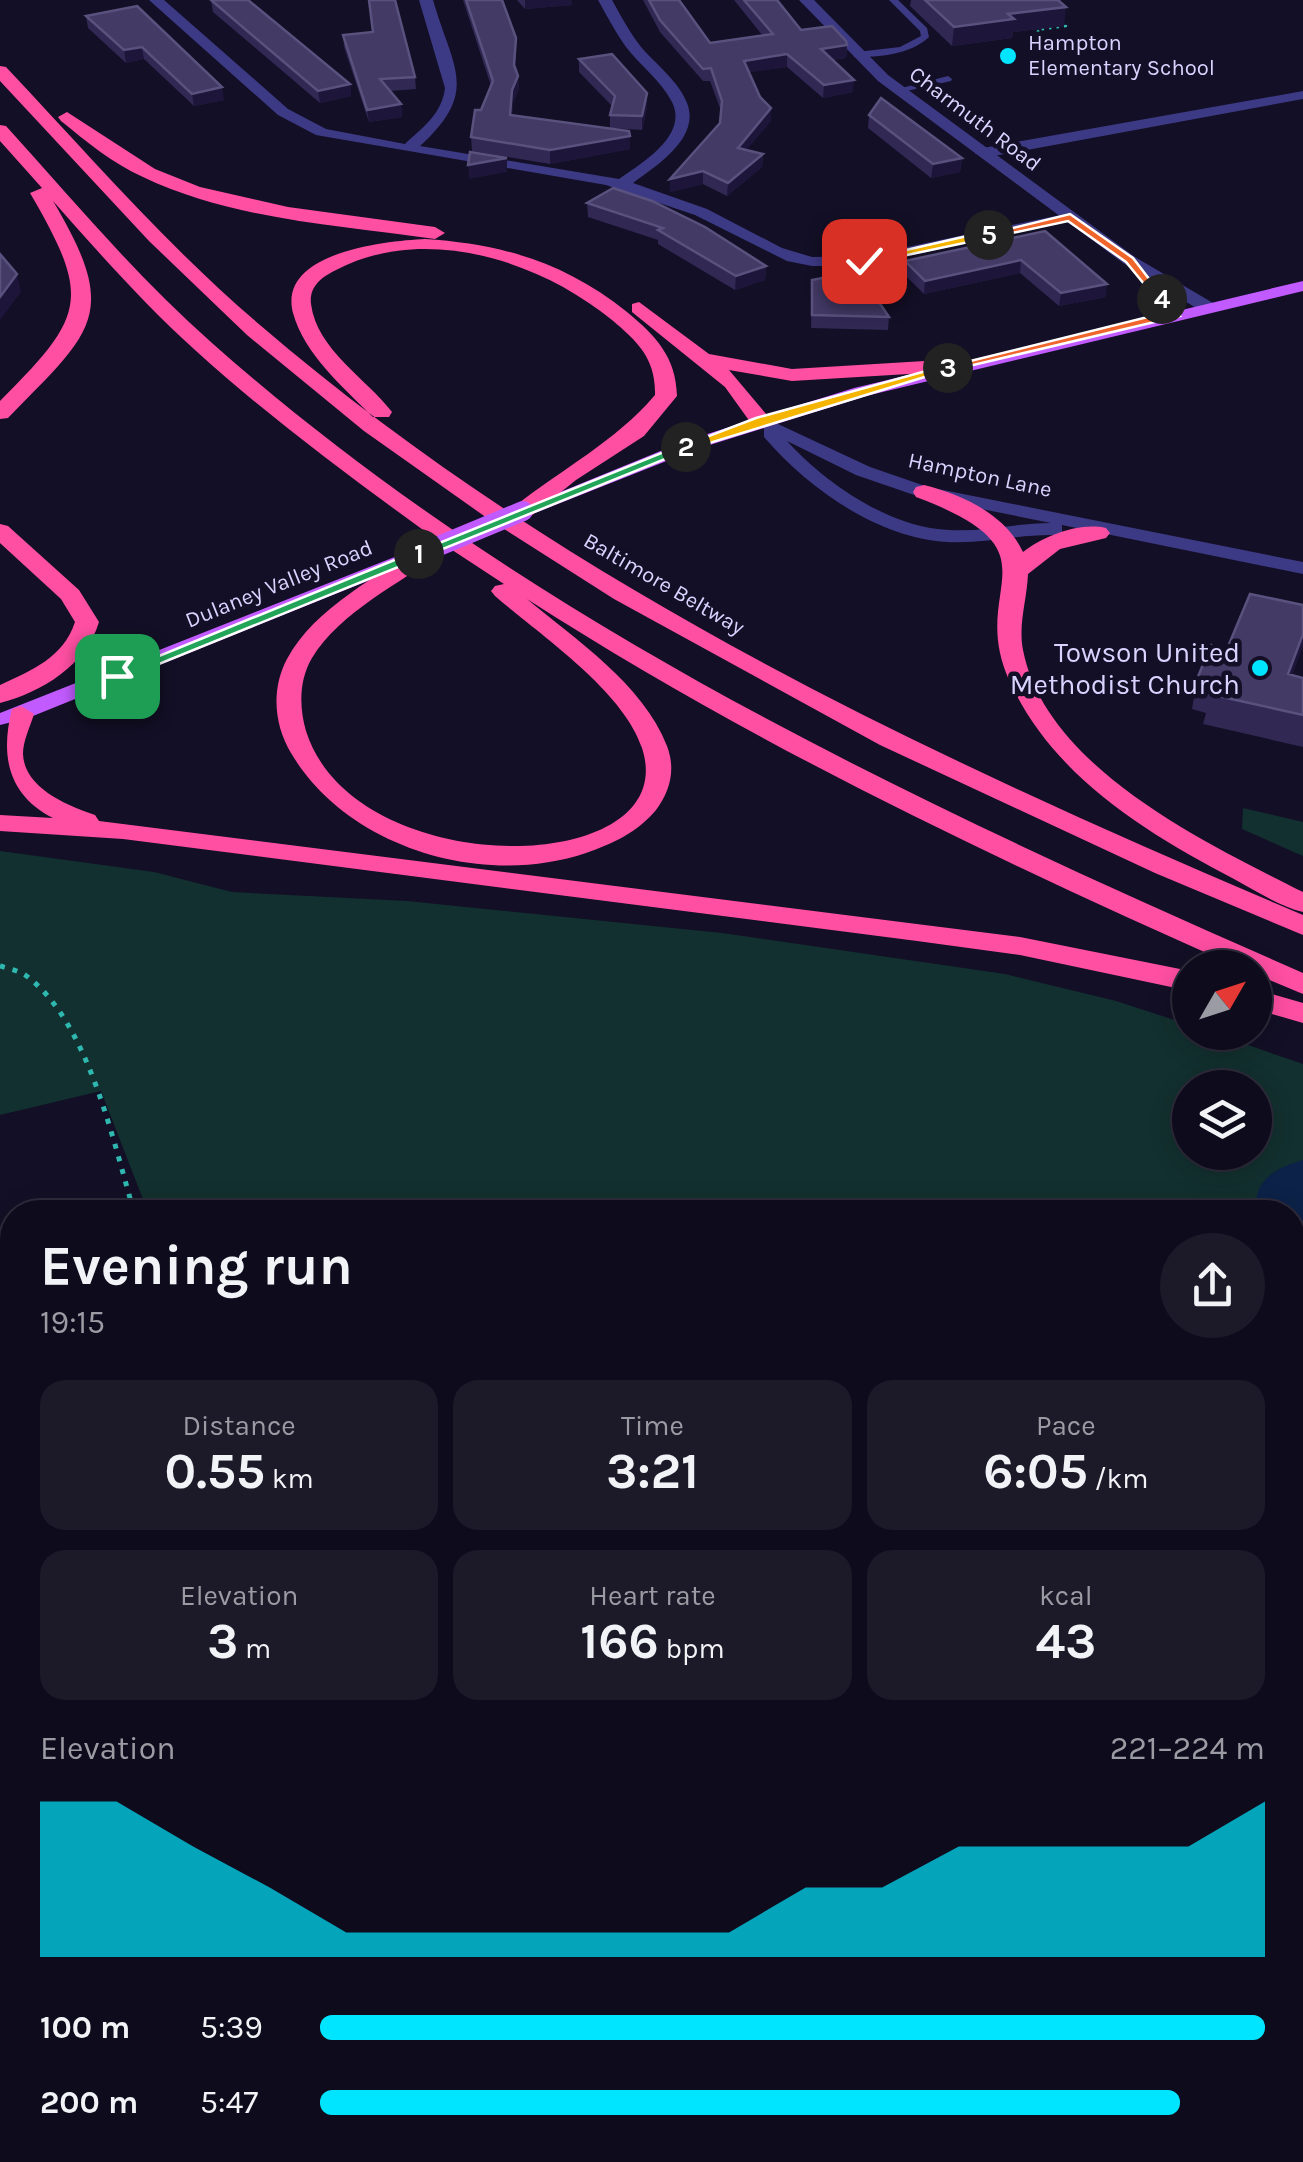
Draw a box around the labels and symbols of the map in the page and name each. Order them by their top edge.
place label: Hampton Elementary School [1028,30,1215,81]
marker: Hampton Elementary School [997,45,1019,67]
street label: Charmuth Road [904,61,1046,177]
pin: 5 [964,210,1014,260]
pin [822,219,907,304]
pin: 4 [1137,274,1187,324]
pin: 3 [923,343,973,393]
pin: 2 [661,422,711,472]
street label: Hampton Lane [906,447,1054,503]
street label: Baltimore Beltway [579,527,749,641]
pin: 1 [394,529,444,579]
street label: Dulaney Valley Road [182,535,376,633]
pin [75,634,160,719]
place label: Towson United Methodist Church [1010,636,1240,701]
marker: Towson United Methodist Church [1249,657,1271,679]
north arrow [1172,950,1272,1050]

